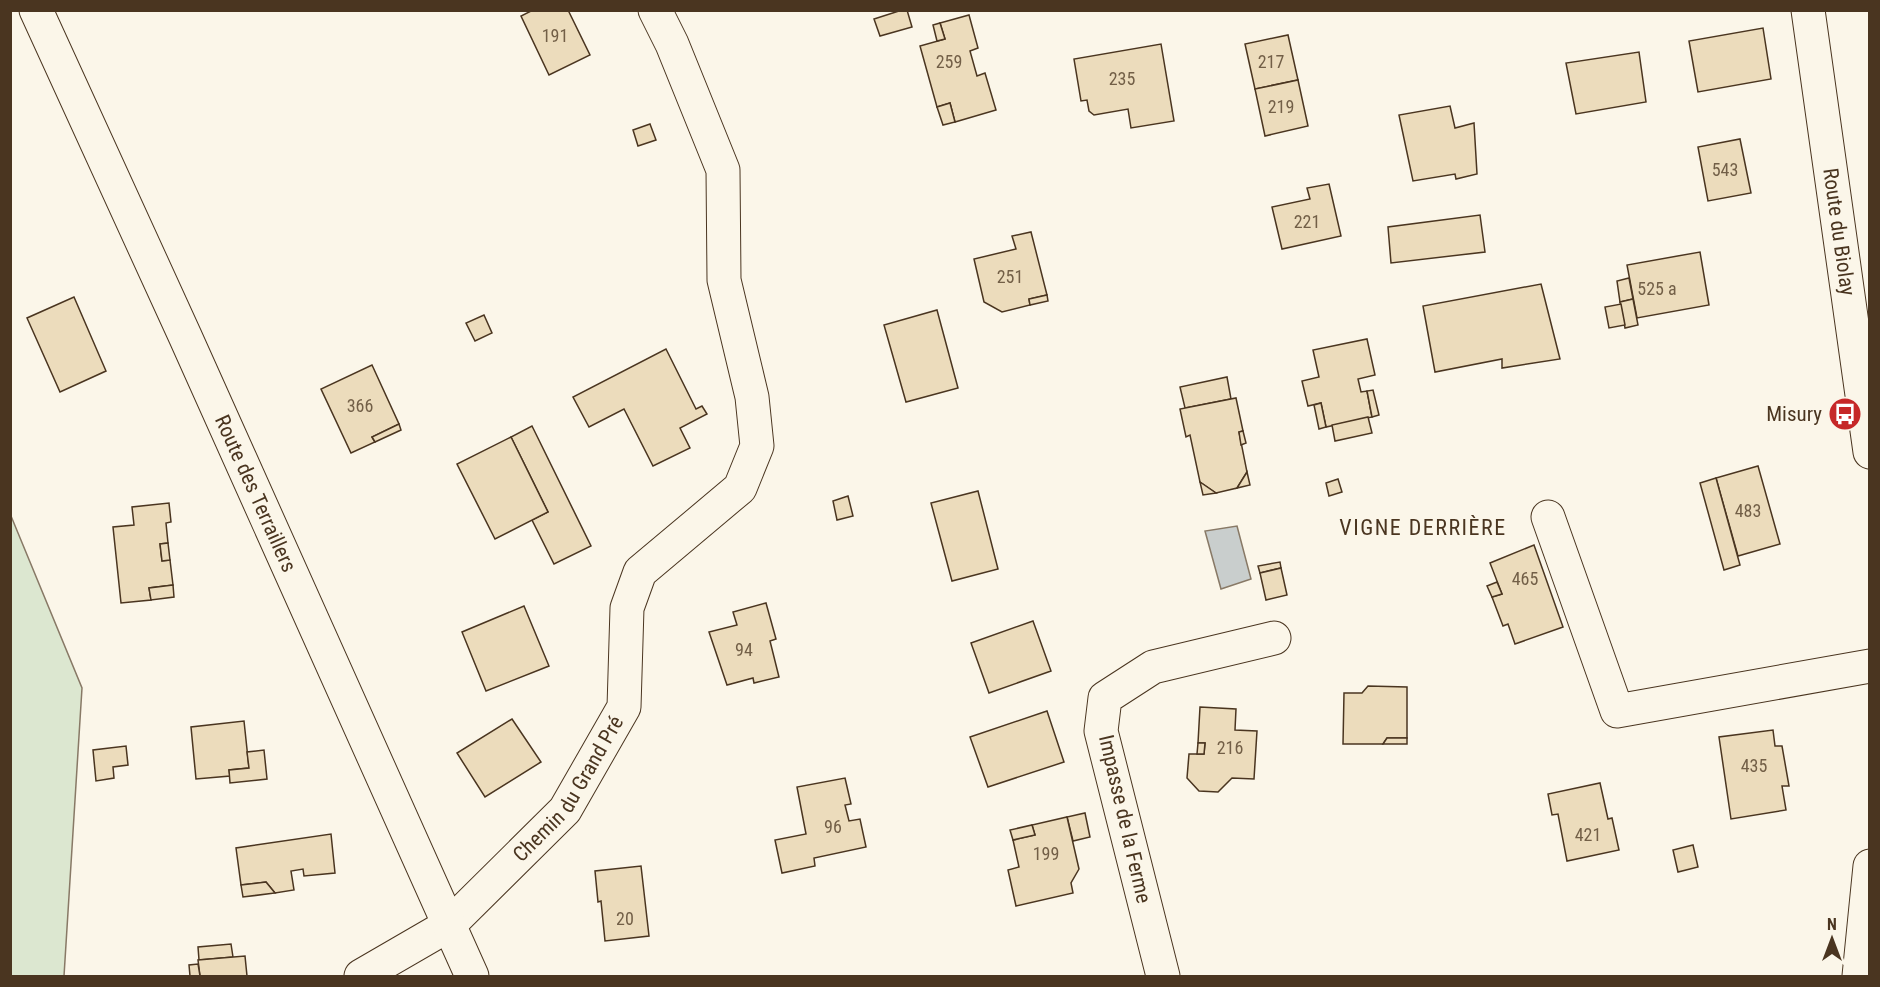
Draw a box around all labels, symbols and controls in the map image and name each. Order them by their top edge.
house number: 191 [542,25,568,46]
house number: 259 [936,51,962,72]
house number: 217 [1258,51,1284,72]
house number: 235 [1109,68,1135,89]
house number: 219 [1268,96,1294,117]
house number: 543 [1712,159,1738,180]
street label: Route du Biolay [1818,167,1860,297]
house number: 221 [1294,211,1320,232]
house number: 251 [997,266,1023,287]
house number: 525 a [1637,278,1677,299]
house number: 366 [347,395,373,416]
bus stop icon: Misury [1827,396,1863,432]
place label: Misury [1766,402,1822,426]
street label: Route des Terraillers [210,411,301,576]
house number: 483 [1735,500,1761,521]
district label: VIGNE DERRIÈRE [1339,515,1507,540]
house number: 465 [1512,568,1538,589]
house number: 94 [735,639,753,660]
street label: Chemin du Grand Pré [508,712,628,867]
street label: Impasse de la Ferme [1094,733,1156,906]
house number: 216 [1217,737,1243,758]
house number: 435 [1741,755,1767,776]
house number: 96 [824,816,842,837]
house number: 421 [1575,824,1601,845]
house number: 199 [1033,843,1059,864]
house number: 20 [616,908,634,929]
north arrow [1802,909,1862,969]
text: N [1827,915,1837,934]

